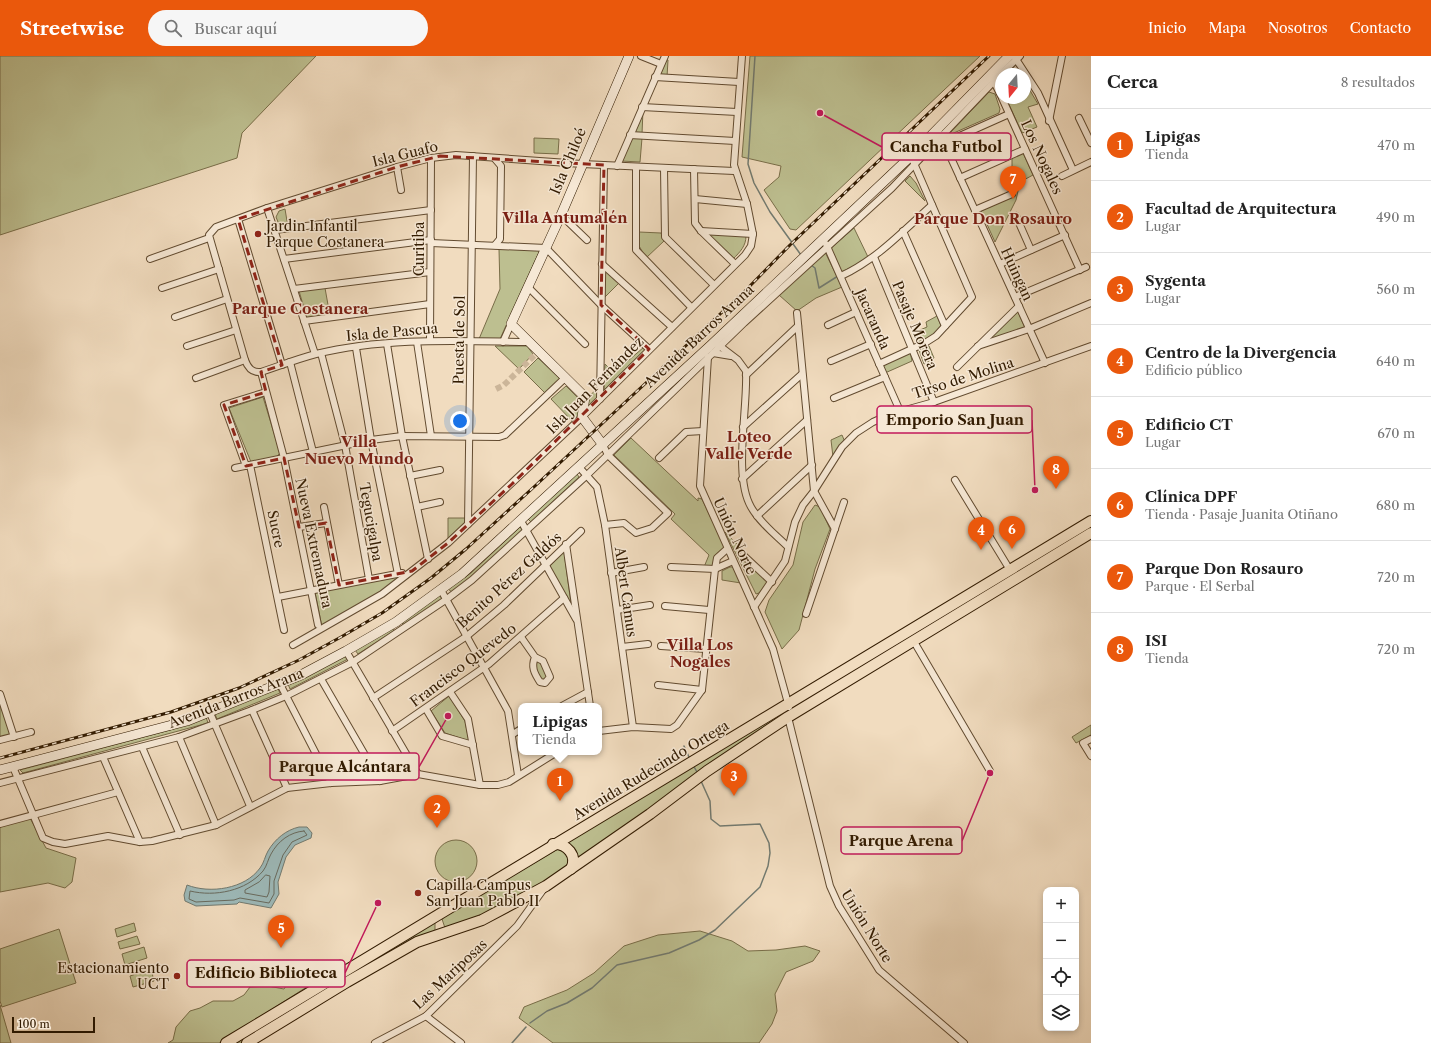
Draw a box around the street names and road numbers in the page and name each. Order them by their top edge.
street label: Los Nogales [1017,117,1067,197]
street label: Isla Chiloé [546,125,590,197]
street label: Isla Guafo [370,137,440,171]
street label: Curitiba [410,221,428,276]
street label: Huingan [997,244,1037,304]
street label: Pasaje Morera [888,278,942,373]
street label: Avenida Barros Arana [640,280,758,392]
street label: Jacaranda [851,284,895,353]
street label: Puesta de Sol [449,295,469,385]
street label: Isla de Pascua [345,319,439,345]
street label: Isla Juan Fernández [543,333,647,437]
street label: Tirso de Molina [910,353,1017,403]
street label: Nueva Extremadura [291,476,337,610]
street label: Tegucigalpa [355,481,387,563]
street label: Unión Norte [709,495,761,578]
street label: Sucre [263,509,289,550]
street label: Benito Pérez Galdós [453,528,565,632]
street label: Albert Camus [611,545,641,638]
street label: Francisco Quevedo [406,619,520,711]
street label: Avenida Barros Arana [165,664,307,732]
street label: Avenida Rudecindo Ortega [569,716,733,824]
street label: Unión Norte [837,886,897,966]
street label: Las Mariposas [409,935,491,1013]

